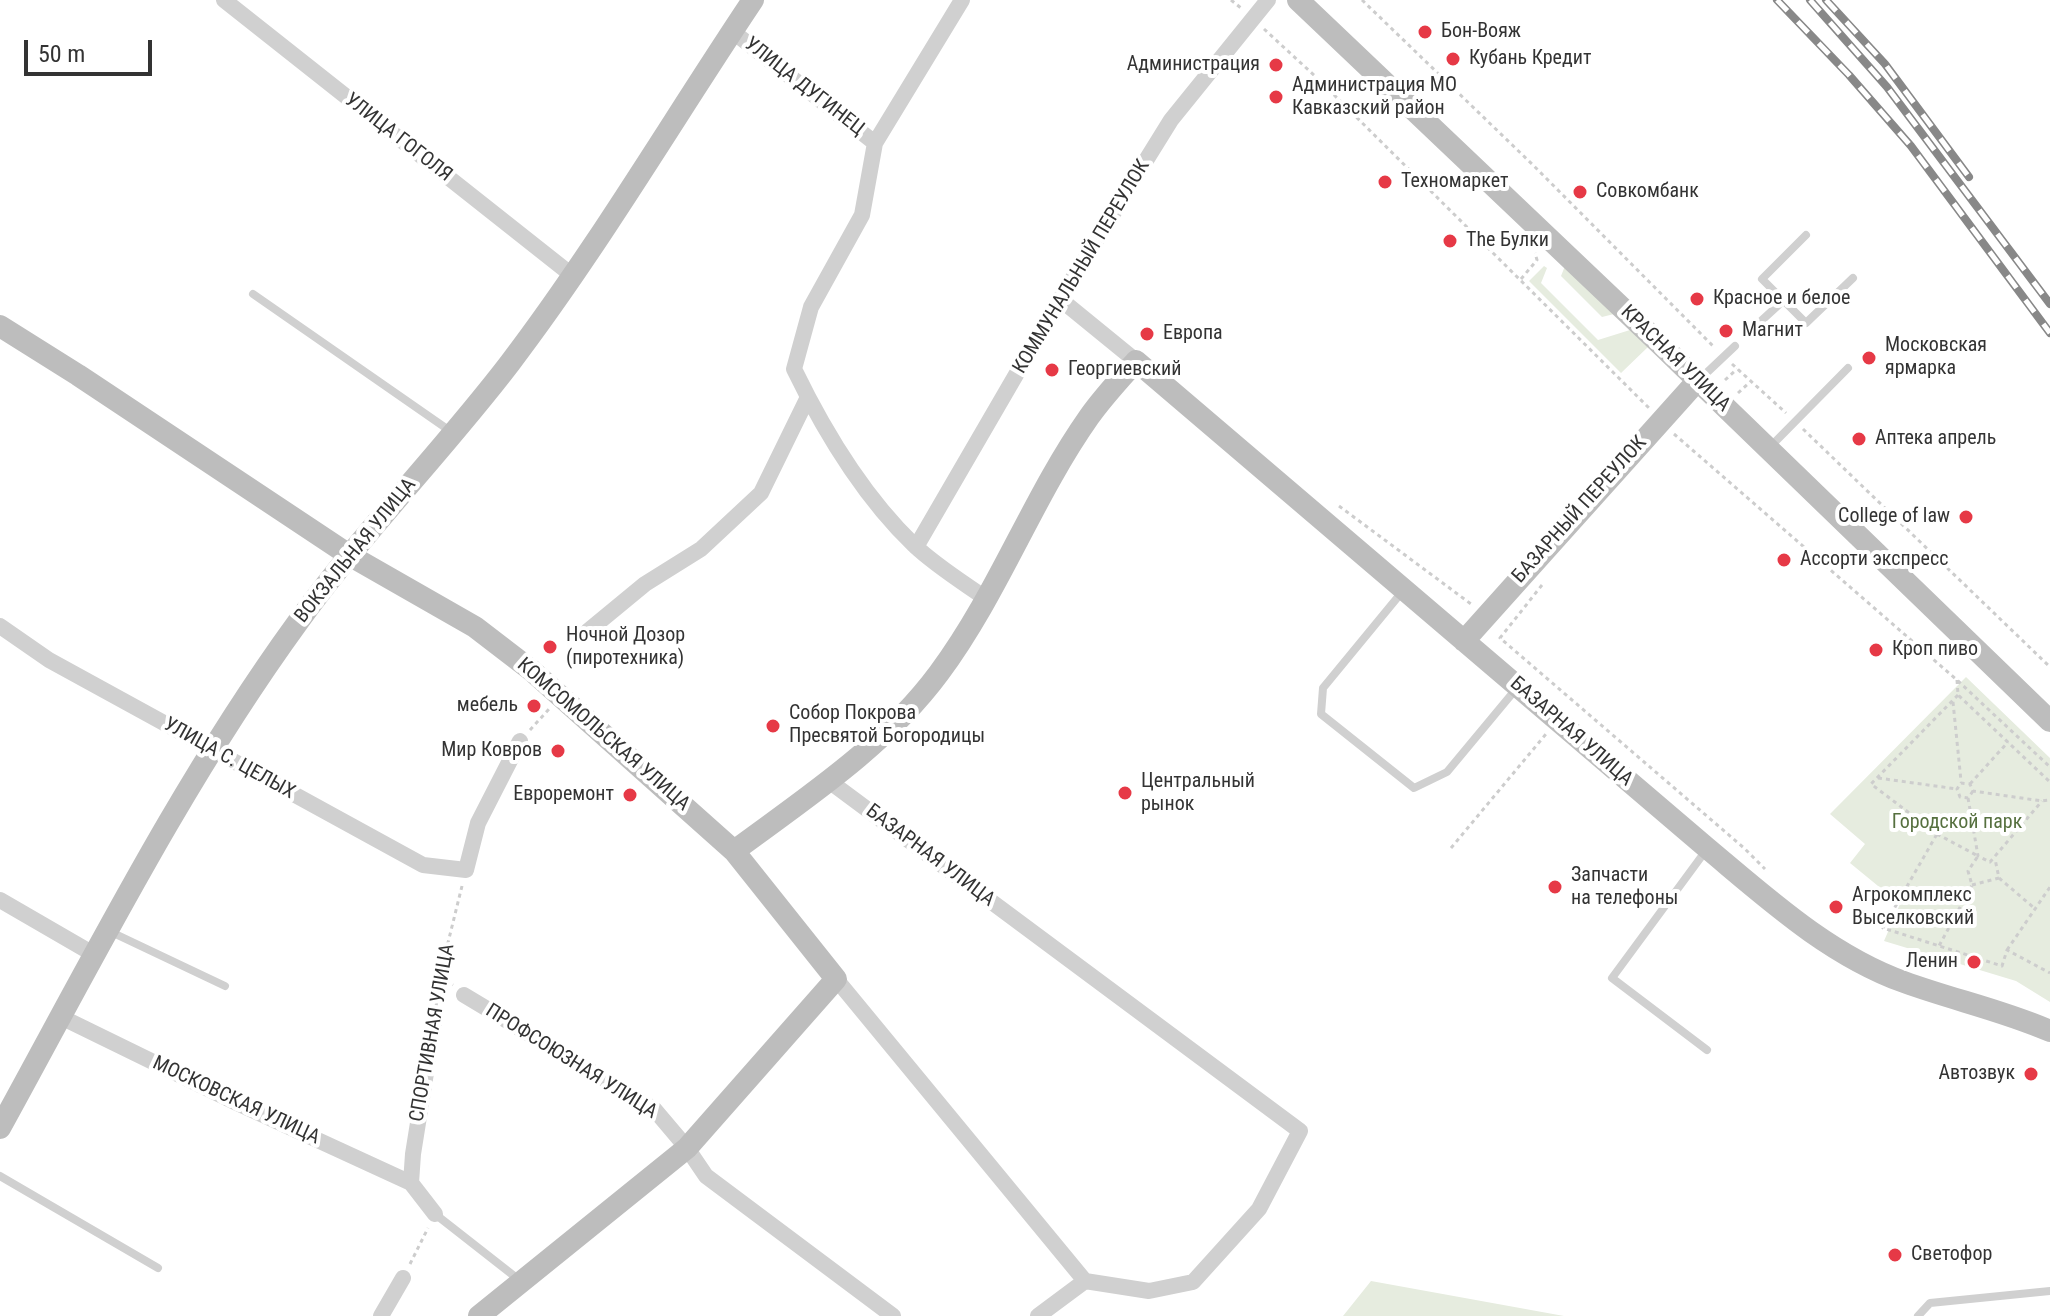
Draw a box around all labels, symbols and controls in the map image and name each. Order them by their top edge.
place label: Бон-Вояж [1441,20,1521,44]
marker: Бон-Вояж [1416,23,1434,41]
scale bar [28,24,156,74]
street label: УЛИЦА ДУГИНЕЦ [739,33,869,141]
text: 50 m [38,40,85,68]
place label: Кубань Кредит [1469,47,1591,71]
marker: Кубань Кредит [1444,50,1462,68]
place label: Администрация [1127,53,1260,77]
marker: Администрация [1267,56,1285,74]
place label: Администрация МО Кавказский район [1292,74,1457,121]
marker: Администрация МО Кавказский район [1267,88,1285,106]
street label: УЛИЦА ГОГОЛЯ [339,89,457,187]
street label: КОММУНАЛЬНЫЙ ПЕРЕУЛОК [1008,156,1156,378]
place label: Техномаркет [1401,170,1508,194]
marker: Техномаркет [1376,173,1394,191]
place label: Совкомбанк [1596,180,1699,204]
marker: Совкомбанк [1571,183,1589,201]
place label: The Булки [1466,229,1549,253]
marker: The Булки [1441,232,1459,250]
place label: Красное и белое [1713,287,1850,311]
marker: Красное и белое [1688,290,1706,308]
street label: КРАСНАЯ УЛИЦА [1615,301,1735,417]
place label: Магнит [1742,319,1803,343]
place label: Европа [1163,322,1223,346]
marker: Магнит [1717,322,1735,340]
marker: Европа [1138,325,1156,343]
place label: Московская ярмарка [1885,334,1987,381]
marker: Московская ярмарка [1860,349,1878,367]
place label: Георгиевский [1068,358,1181,382]
marker: Георгиевский [1043,361,1061,379]
place label: Аптека апрель [1875,427,1996,451]
marker: Аптека апрель [1850,430,1868,448]
street label: БАЗАРНЫЙ ПЕРЕУЛОК [1508,432,1652,588]
street label: ВОКЗАЛЬНАЯ УЛИЦА [290,474,422,628]
place label: College of law [1838,505,1950,529]
marker: College of law [1957,508,1975,526]
place label: Ассорти экспресс [1800,548,1948,572]
marker: Ассорти экспресс [1775,551,1793,569]
place label: Ночной Дозор (пиротехника) [566,624,685,671]
marker: Ночной Дозор (пиротехника) [541,638,559,656]
place label: Кроп пиво [1892,638,1978,662]
marker: Кроп пиво [1867,641,1885,659]
street label: КОМСОМОЛЬСКАЯ УЛИЦА [512,653,694,817]
street label: БАЗАРНАЯ УЛИЦА [1505,672,1637,792]
place label: мебель [457,694,518,718]
marker: мебель [525,697,543,715]
place label: Собор Покрова Пресвятой Богородицы [789,702,985,749]
street label: УЛИЦА С. ЦЕЛЫХ [159,713,299,805]
marker: Собор Покрова Пресвятой Богородицы [764,717,782,735]
place label: Мир Ковров [441,739,542,763]
marker: Мир Ковров [549,742,567,760]
place label: Центральный рынок [1141,770,1255,817]
place label: Евроремонт [513,783,614,807]
marker: Центральный рынок [1116,784,1134,802]
marker: Евроремонт [621,786,639,804]
street label: БАЗАРНАЯ УЛИЦА [861,800,999,912]
park label: Городской парк [1892,811,2022,835]
place label: Запчасти на телефоны [1571,864,1678,911]
marker: Запчасти на телефоны [1546,878,1564,896]
place label: Агрокомплекс Выселковский [1852,884,1974,931]
marker: Агрокомплекс Выселковский [1827,898,1845,916]
street label: СПОРТИВНАЯ УЛИЦА [406,942,460,1124]
place label: Ленин [1906,950,1958,974]
marker: Ленин [1965,953,1983,971]
street label: ПРОФСОЮЗНАЯ УЛИЦА [481,999,661,1125]
street label: МОСКОВСКАЯ УЛИЦА [149,1052,323,1150]
place label: Автозвук [1939,1062,2015,1086]
marker: Автозвук [2022,1065,2040,1083]
place label: Светофор [1911,1243,1992,1267]
marker: Светофор [1886,1246,1904,1264]

